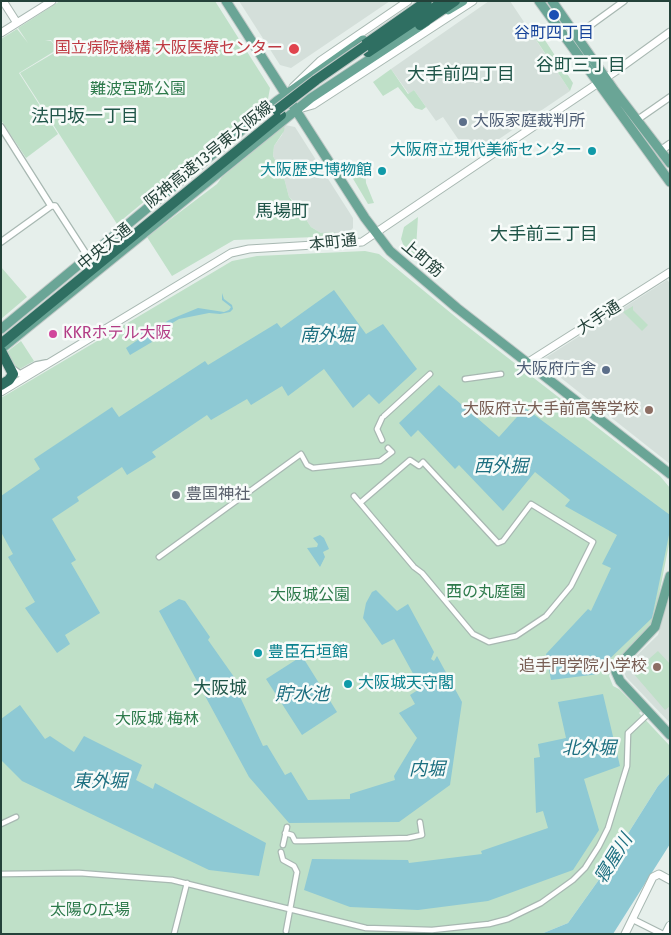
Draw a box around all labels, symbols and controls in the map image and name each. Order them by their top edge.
marker: 谷町四丁目 [547,8,561,22]
place label: 谷町四丁目 [514,24,594,44]
place label: 国立病院機構 大阪医療センター [55,39,283,59]
marker: 国立病院機構 大阪医療センター [287,42,301,56]
district label: 谷町三丁目 [536,55,626,77]
district label: 大手前四丁目 [407,64,515,86]
park label: 難波宮跡公園 [90,80,186,100]
street label: 阪神高速13号東大阪線 [141,98,277,212]
district label: 法円坂一丁目 [31,106,139,128]
place label: 大阪家庭裁判所 [473,112,585,132]
marker: 大阪家庭裁判所 [457,116,469,128]
place label: 大阪府立現代美術センター [390,141,582,161]
marker: 大阪府立現代美術センター [586,145,598,157]
place label: 大阪歴史博物館 [260,161,372,181]
marker: 大阪歴史博物館 [376,165,388,177]
district label: 馬場町 [255,201,309,223]
street label: 中央大通 [74,219,136,275]
district label: 大手前三丁目 [490,224,598,246]
street label: 本町通 [308,231,358,255]
street label: 上町筋 [397,236,447,282]
street label: 大手通 [574,297,624,339]
place label: KKRホテル大阪 [63,324,172,344]
water label: 南外堀 [300,325,354,347]
marker: KKRホテル大阪 [47,328,59,340]
place label: 大阪府庁舎 [516,360,596,380]
marker: 大阪府庁舎 [600,364,612,376]
place label: 大阪府立大手前高等学校 [463,400,639,420]
marker: 大阪府立大手前高等学校 [643,404,655,416]
water label: 西外掘 [474,456,528,478]
place label: 豊国神社 [186,485,250,505]
marker: 豊国神社 [170,489,182,501]
park label: 西の丸庭園 [446,583,526,603]
park label: 大阪城公園 [270,586,350,606]
place label: 豊臣石垣館 [268,643,348,663]
marker: 豊臣石垣館 [252,647,264,659]
place label: 追手門学院小学校 [519,657,647,677]
marker: 追手門学院小学校 [651,661,663,673]
place label: 大阪城天守閣 [358,674,454,694]
district label: 大阪城 [193,678,247,700]
marker: 大阪城天守閣 [342,678,354,690]
water label: 貯水池 [275,684,329,706]
park label: 大阪城 梅林 [115,710,199,730]
water label: 北外堀 [562,738,616,760]
water label: 内堀 [409,759,445,781]
water label: 東外堀 [73,771,127,793]
water label: 寝屋川 [591,830,637,888]
park label: 太陽の広場 [50,901,130,921]

